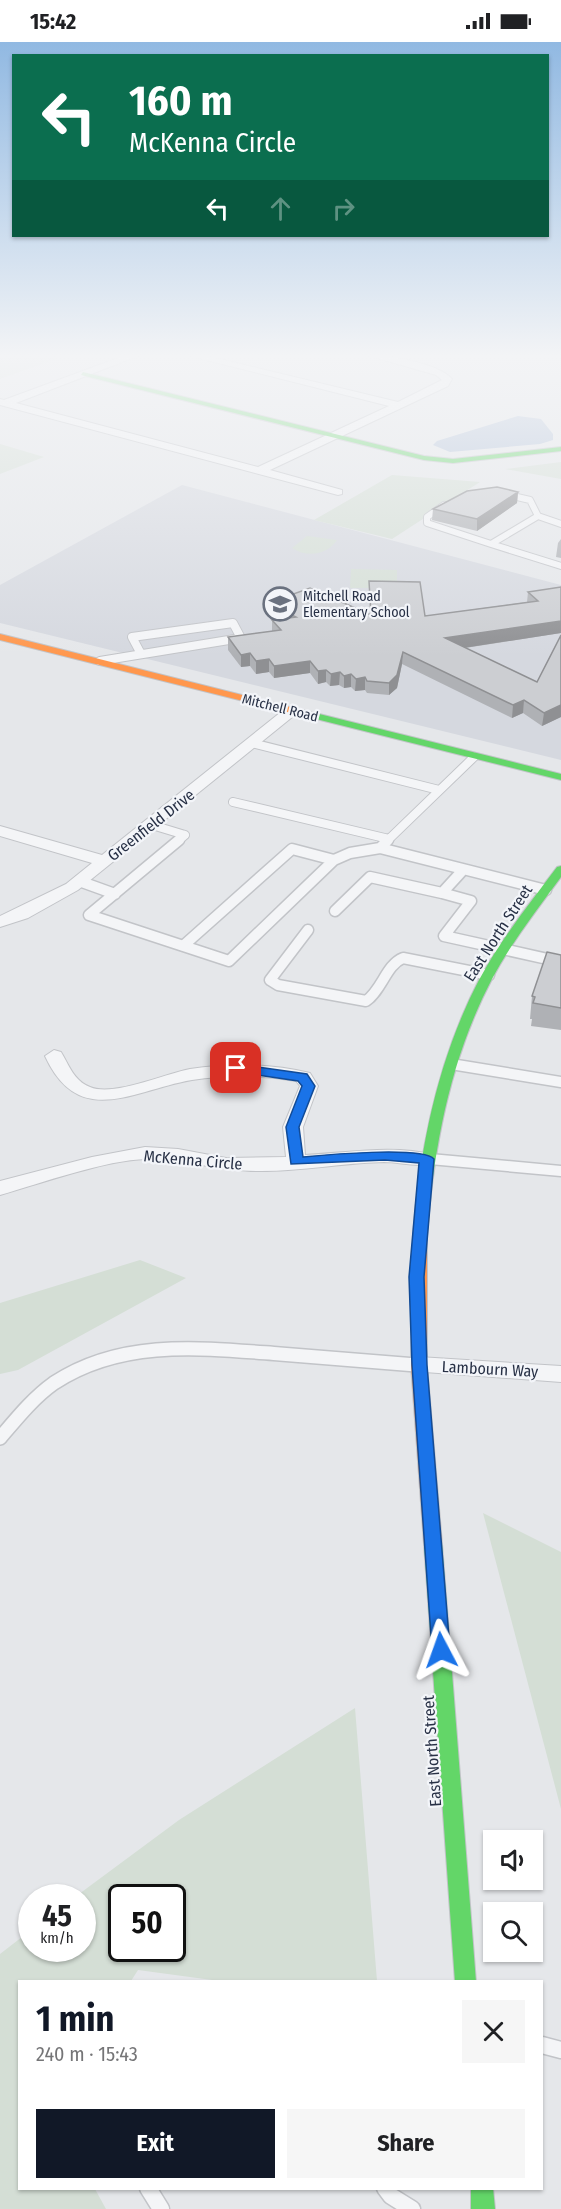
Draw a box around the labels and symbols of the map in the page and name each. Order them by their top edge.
school or university icon: Mitchell Road Elementary School [262,586,298,622]
place label: Mitchell Road Elementary School [303,588,410,621]
street label: Mitchell Road [240,690,320,726]
street label: Greenfield Drive [104,785,198,865]
street label: East North Street [460,880,537,985]
pin [210,1042,261,1093]
street label: McKenna Circle [143,1146,243,1174]
street label: Lambourn Way [441,1357,540,1381]
position arrow [409,1618,473,1682]
street label: East North Street [419,1694,445,1807]
speed limit sign: 50 [108,1884,186,1962]

